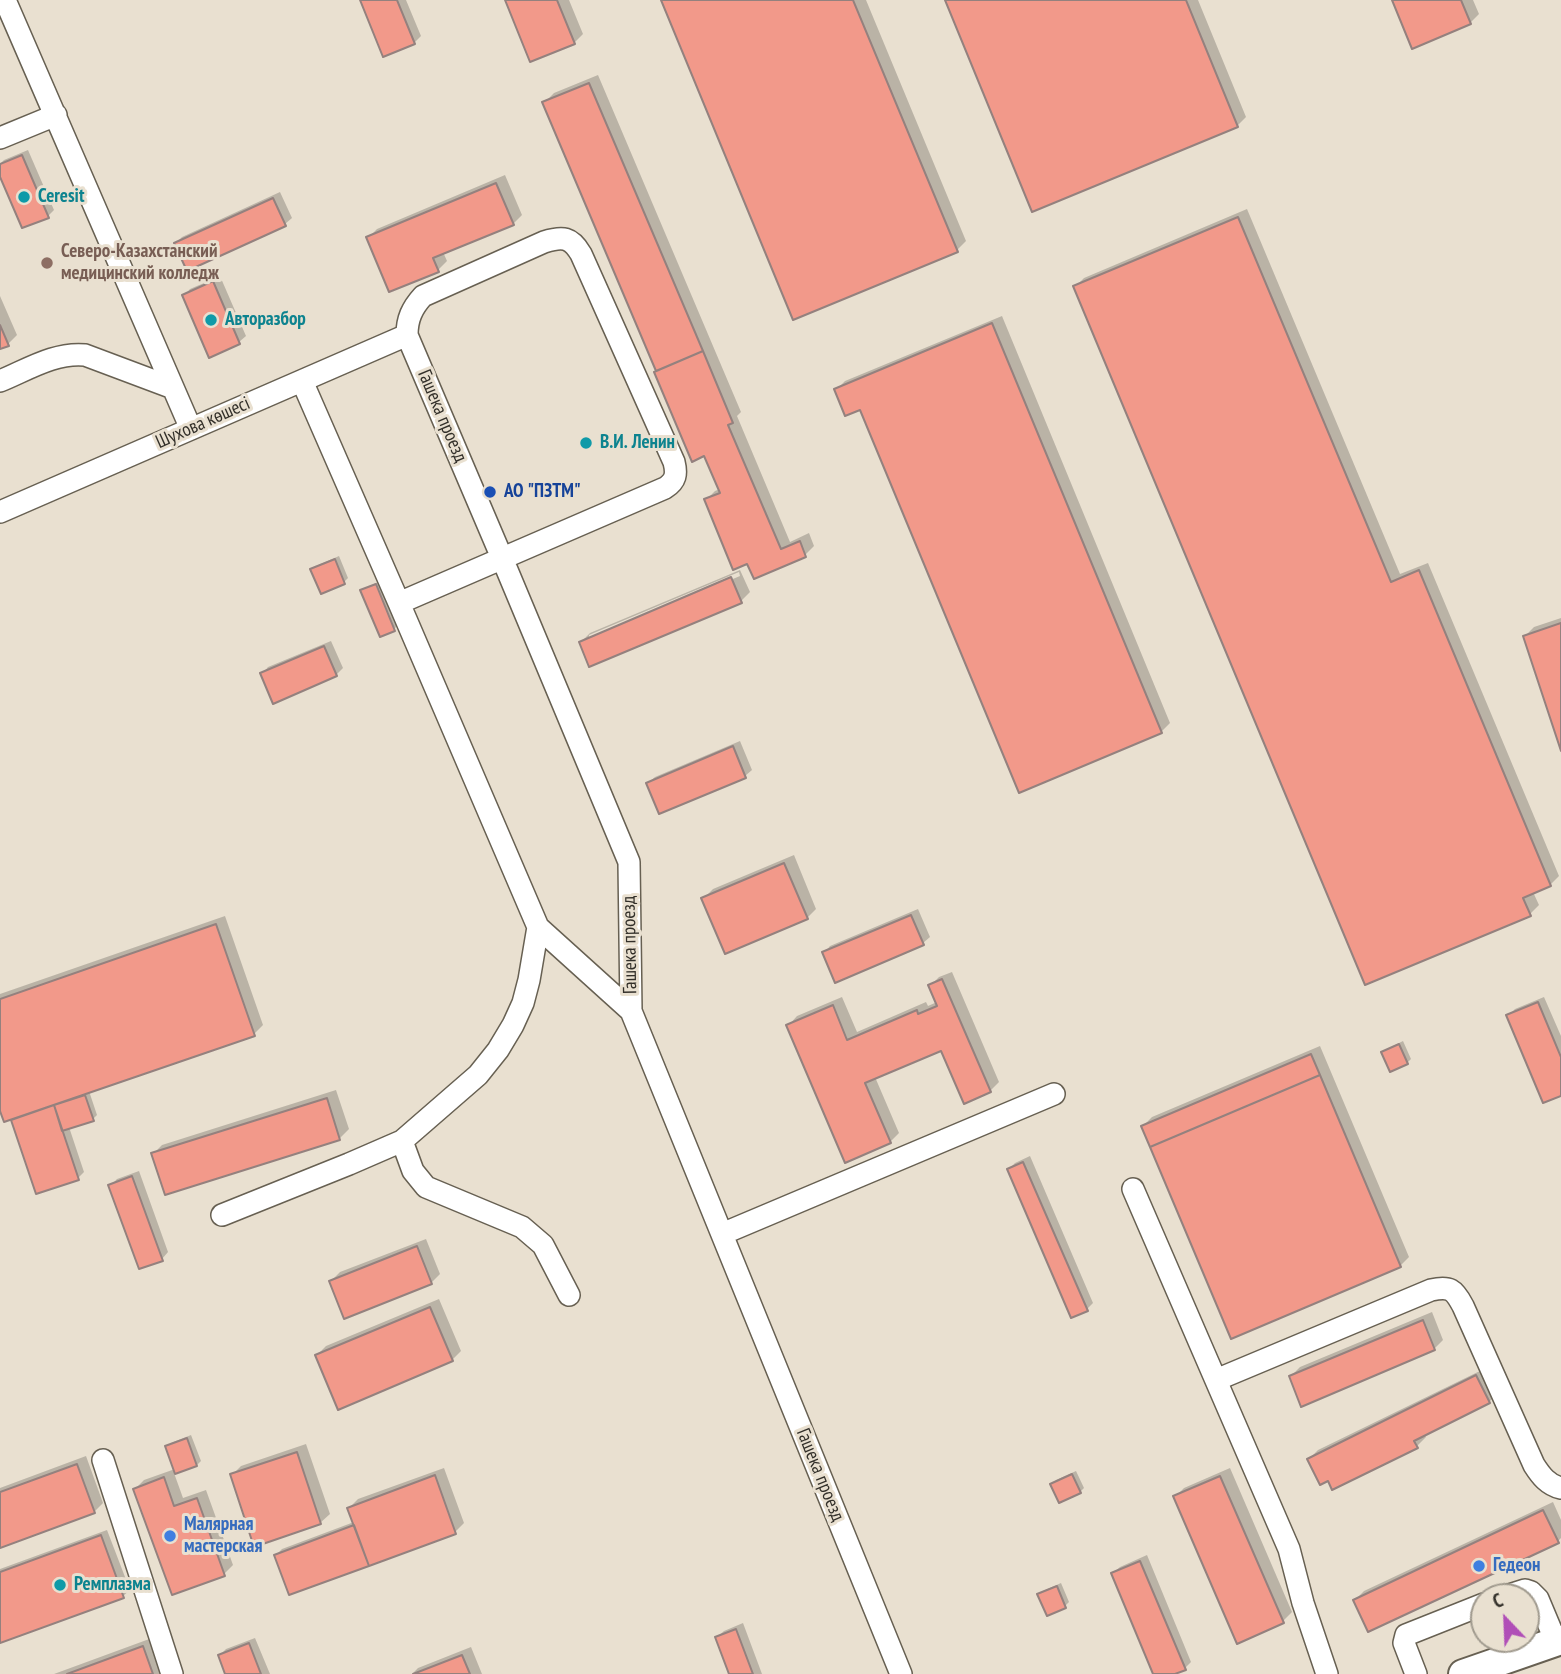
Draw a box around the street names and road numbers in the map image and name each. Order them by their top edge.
street label: Гашека проезд [412,366,472,466]
street label: Шухова көшесі [152,392,254,454]
street label: Гашека проезд [618,896,642,994]
street label: Гашека проезд [791,1425,849,1525]

